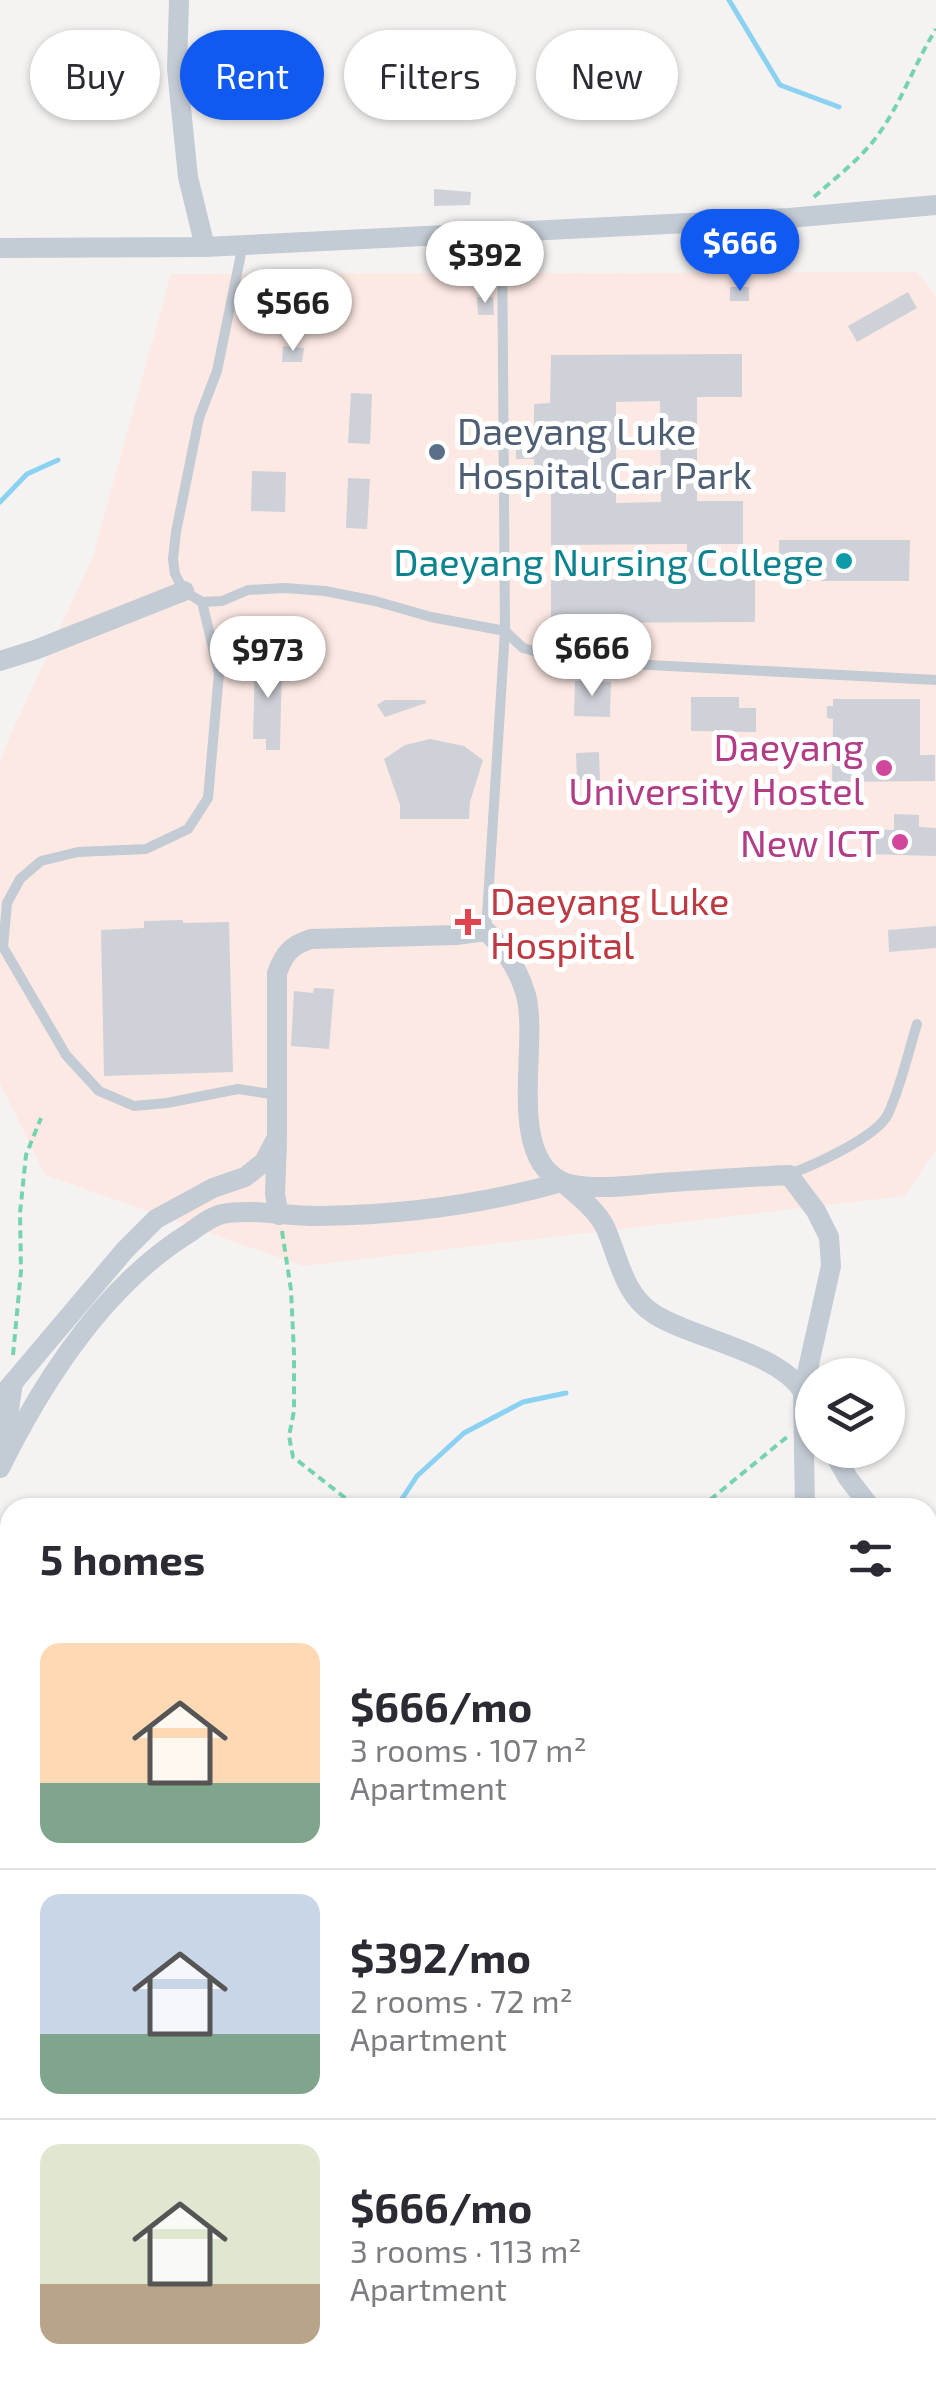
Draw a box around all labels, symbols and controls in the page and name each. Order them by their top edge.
chip: Buy [30,30,160,120]
chip: Rent [180,30,324,120]
chip: Filters [344,30,516,120]
chip: New [536,30,678,120]
pin: $666 [681,209,799,294]
pin: $392 [426,221,544,306]
text: $666 [702,222,778,260]
text: $392 [448,234,522,272]
pin: $566 [234,269,352,354]
text: $566 [256,282,330,320]
place label: Daeyang Luke Hospital Car Park [457,407,752,497]
marker: Daeyang Luke Hospital Car Park [426,441,448,463]
place label: Daeyang Nursing College [393,538,824,584]
marker: Daeyang Nursing College [833,550,855,572]
pin: $666 [533,614,651,699]
pin: $973 [209,616,327,701]
text: $666 [554,627,630,665]
text: $973 [232,629,304,667]
place label: Daeyang University Hostel [568,723,864,813]
marker: Daeyang University Hostel [873,757,895,779]
place label: New ICT [740,819,880,865]
marker: New ICT [889,831,911,853]
place label: Daeyang Luke Hospital [490,877,729,967]
marker: Daeyang Luke Hospital [455,909,481,935]
map controls [795,1358,905,1468]
button: layers [795,1358,905,1468]
icon: filters [843,1531,898,1586]
text: 5 homes [40,1533,205,1583]
text: $666/mo [350,1680,532,1730]
icon: home [120,1683,240,1803]
text: 3 rooms · 107 m² [350,1730,587,1768]
text: Apartment [350,1768,507,1806]
text: $392/mo [350,1931,531,1981]
icon: home [120,1934,240,2054]
text: 2 rooms · 72 m² [350,1981,573,2019]
text: Apartment [350,2019,507,2057]
text: $666/mo [350,2181,532,2231]
icon: home [120,2184,240,2304]
text: 3 rooms · 113 m² [350,2231,582,2269]
text: Apartment [350,2269,507,2307]

